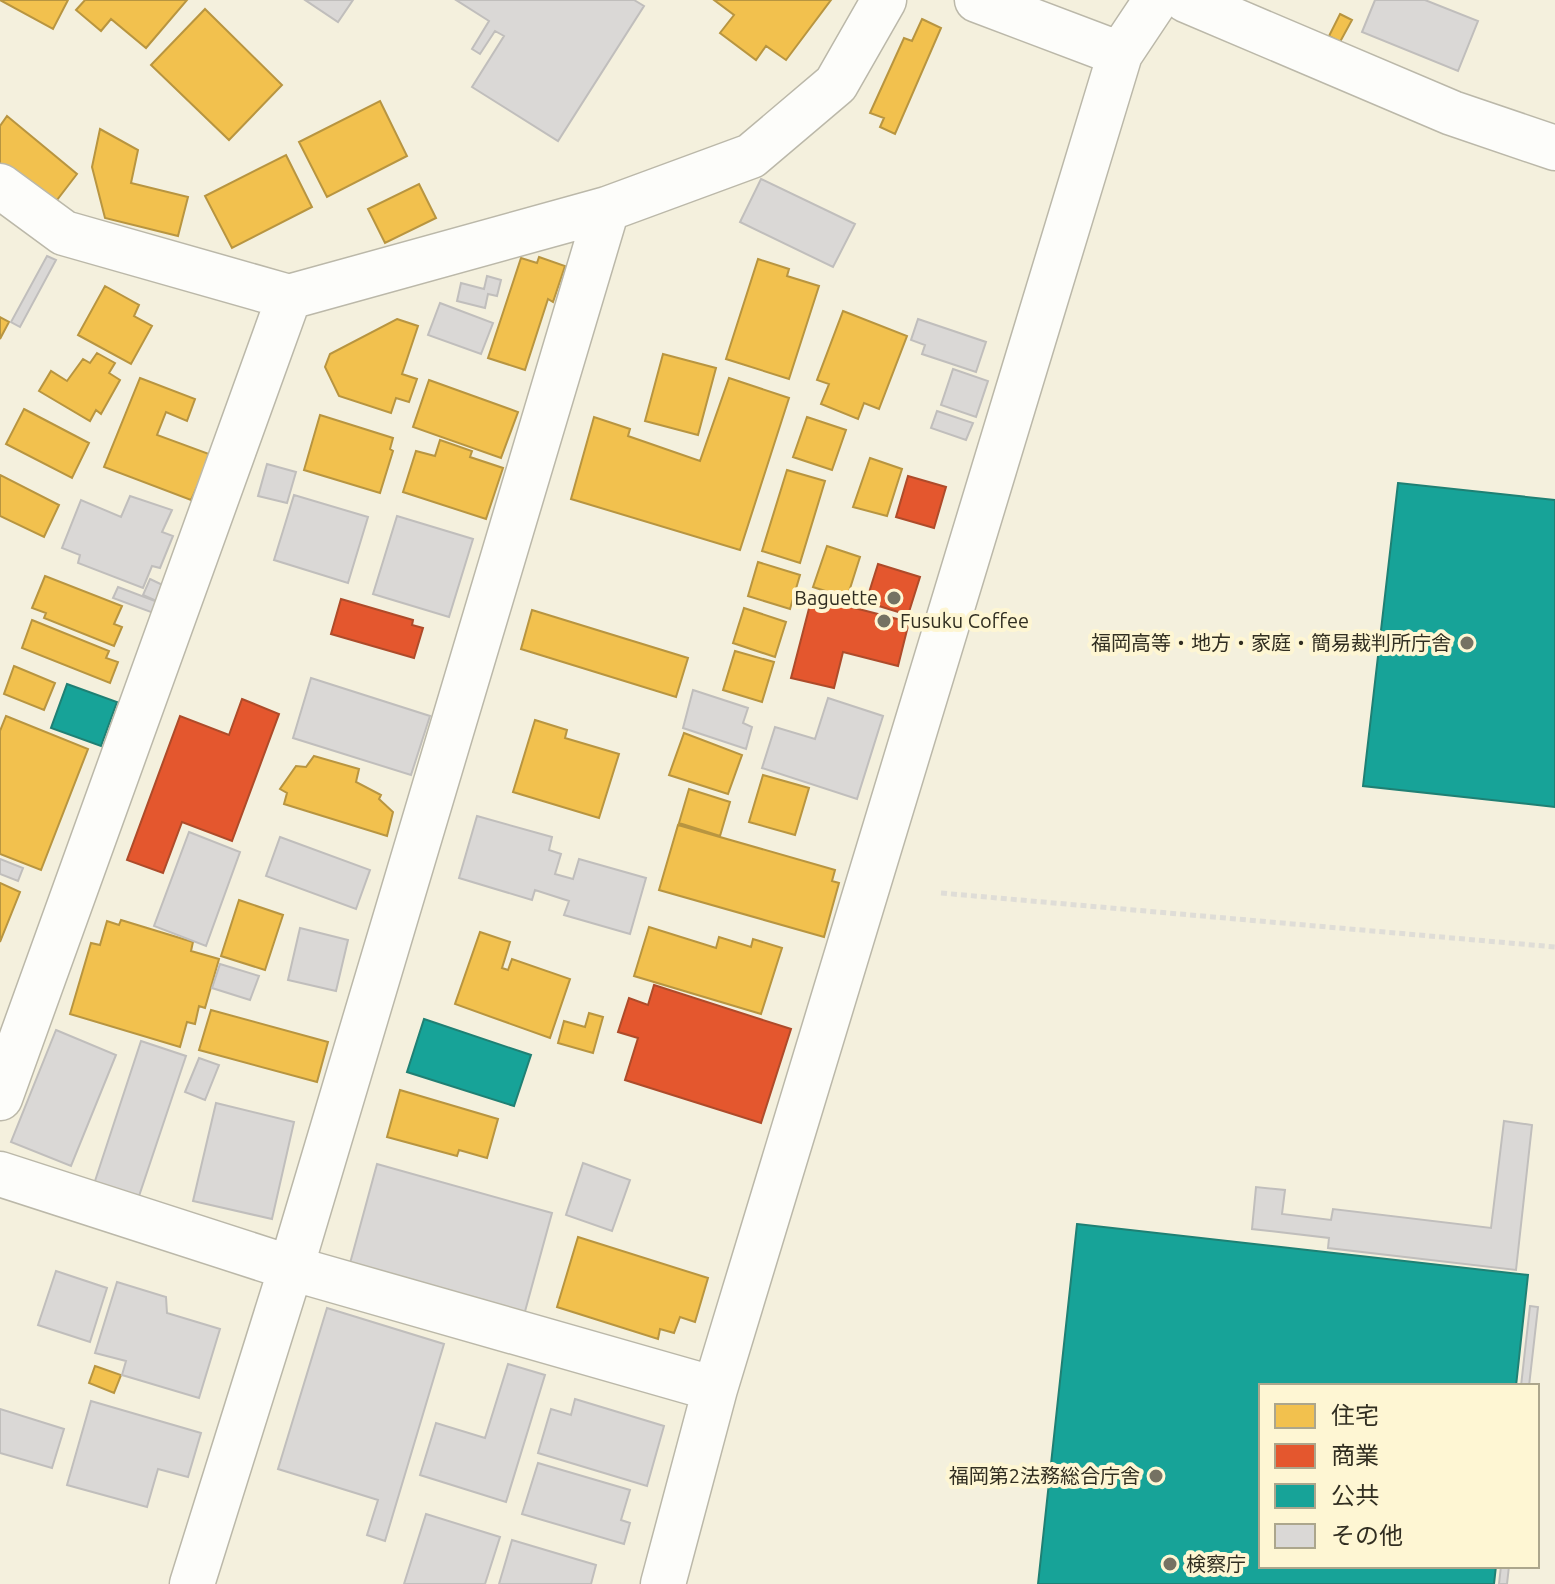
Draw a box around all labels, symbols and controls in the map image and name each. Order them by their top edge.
place label: Baguette [794,586,878,609]
marker: Baguette [885,589,903,607]
place label: Fusuku Coffee [900,609,1029,632]
marker: Fusuku Coffee [875,612,893,630]
place label: 福岡高等・地方・家庭・簡易裁判所庁舎 [1091,631,1451,654]
marker: 福岡高等・地方・家庭・簡易裁判所庁舎 [1458,634,1476,652]
legend [1259,1384,1539,1568]
text: 住宅 [1331,1402,1379,1429]
text: 商業 [1331,1442,1379,1469]
place label: 福岡第2法務総合庁舎 [949,1464,1140,1487]
marker: 福岡第2法務総合庁舎 [1147,1467,1165,1485]
text: 公共 [1331,1482,1379,1509]
text: その他 [1331,1522,1403,1549]
place label: 検察庁 [1186,1552,1246,1575]
marker: 検察庁 [1161,1555,1179,1573]

